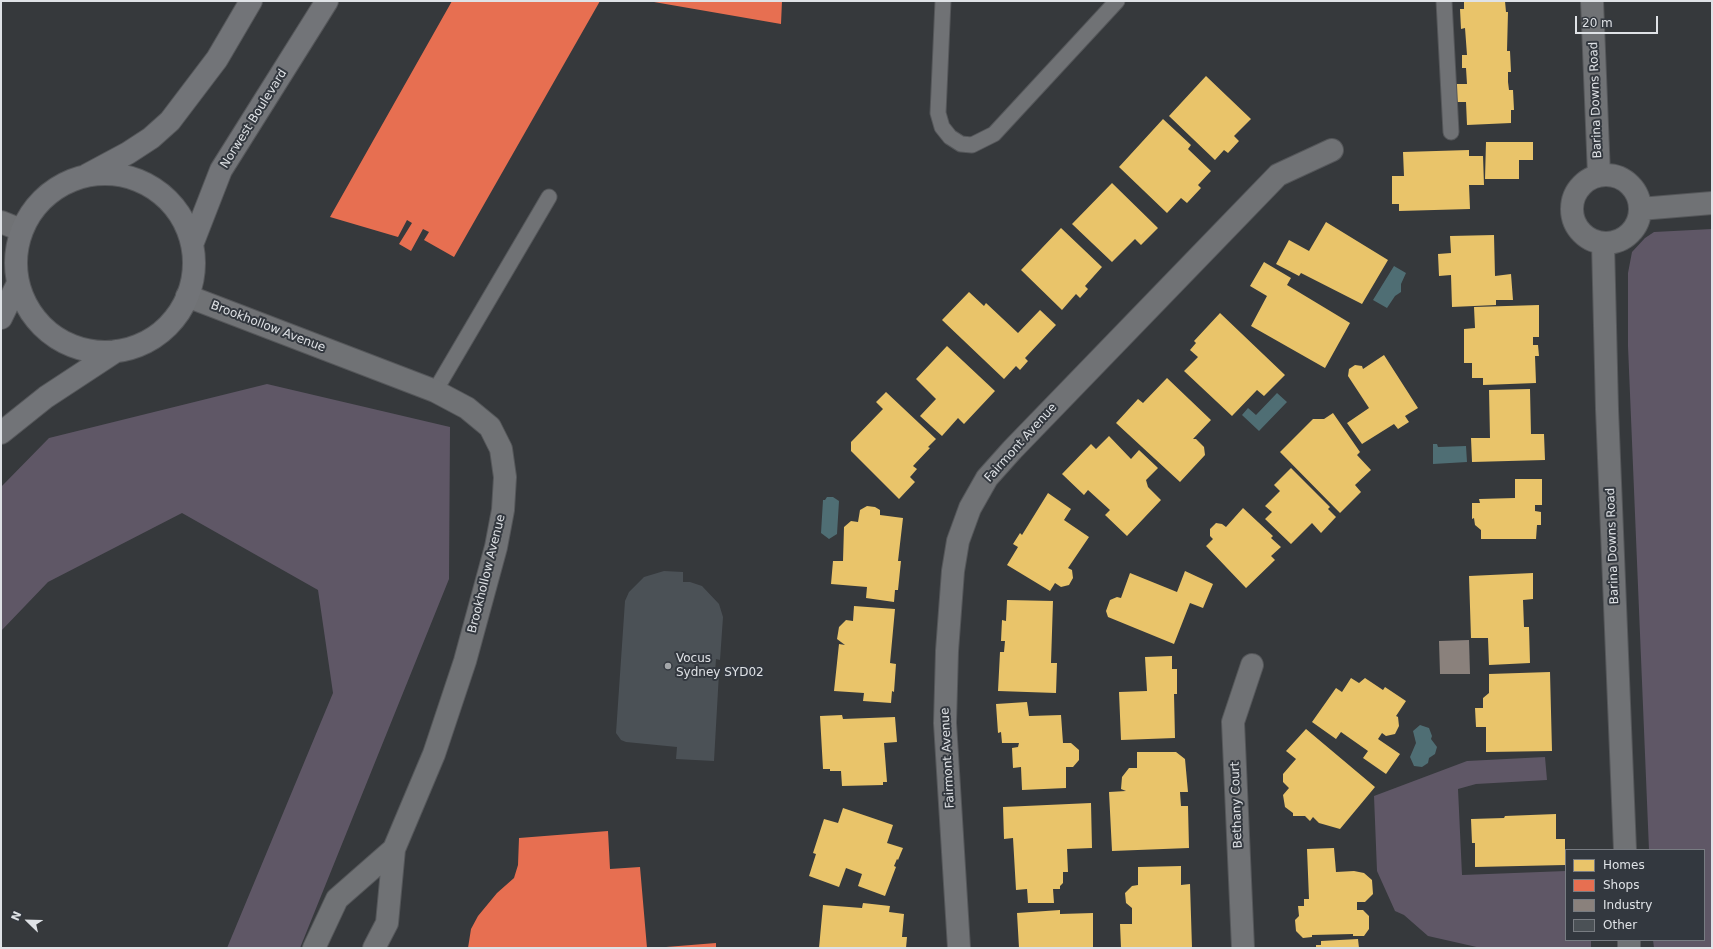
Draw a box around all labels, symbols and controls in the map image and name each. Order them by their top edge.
scale bar [1577,8,1660,34]
text: 20 m [1582,16,1613,30]
street label: Barina Downs Road [1587,41,1605,159]
street label: Norwest Boulevard [218,67,290,171]
street label: Brookhollow Avenue [209,298,327,356]
street label: Fairmont Avenue [982,401,1060,485]
street label: Barina Downs Road [1604,487,1622,605]
street label: Brookhollow Avenue [465,513,509,635]
place label: Vocus Sydney SYD02 [676,652,764,680]
marker: Vocus Sydney SYD02 [663,661,673,671]
street label: Fairmont Avenue [938,707,958,809]
street label: Bethany Court [1228,761,1246,849]
legend [1565,849,1705,941]
text: Homes [1603,858,1645,872]
text: Shops [1603,878,1639,892]
text: Industry [1603,898,1652,912]
north arrow [8,901,48,941]
text: N [9,909,24,923]
text: Other [1603,918,1637,932]

